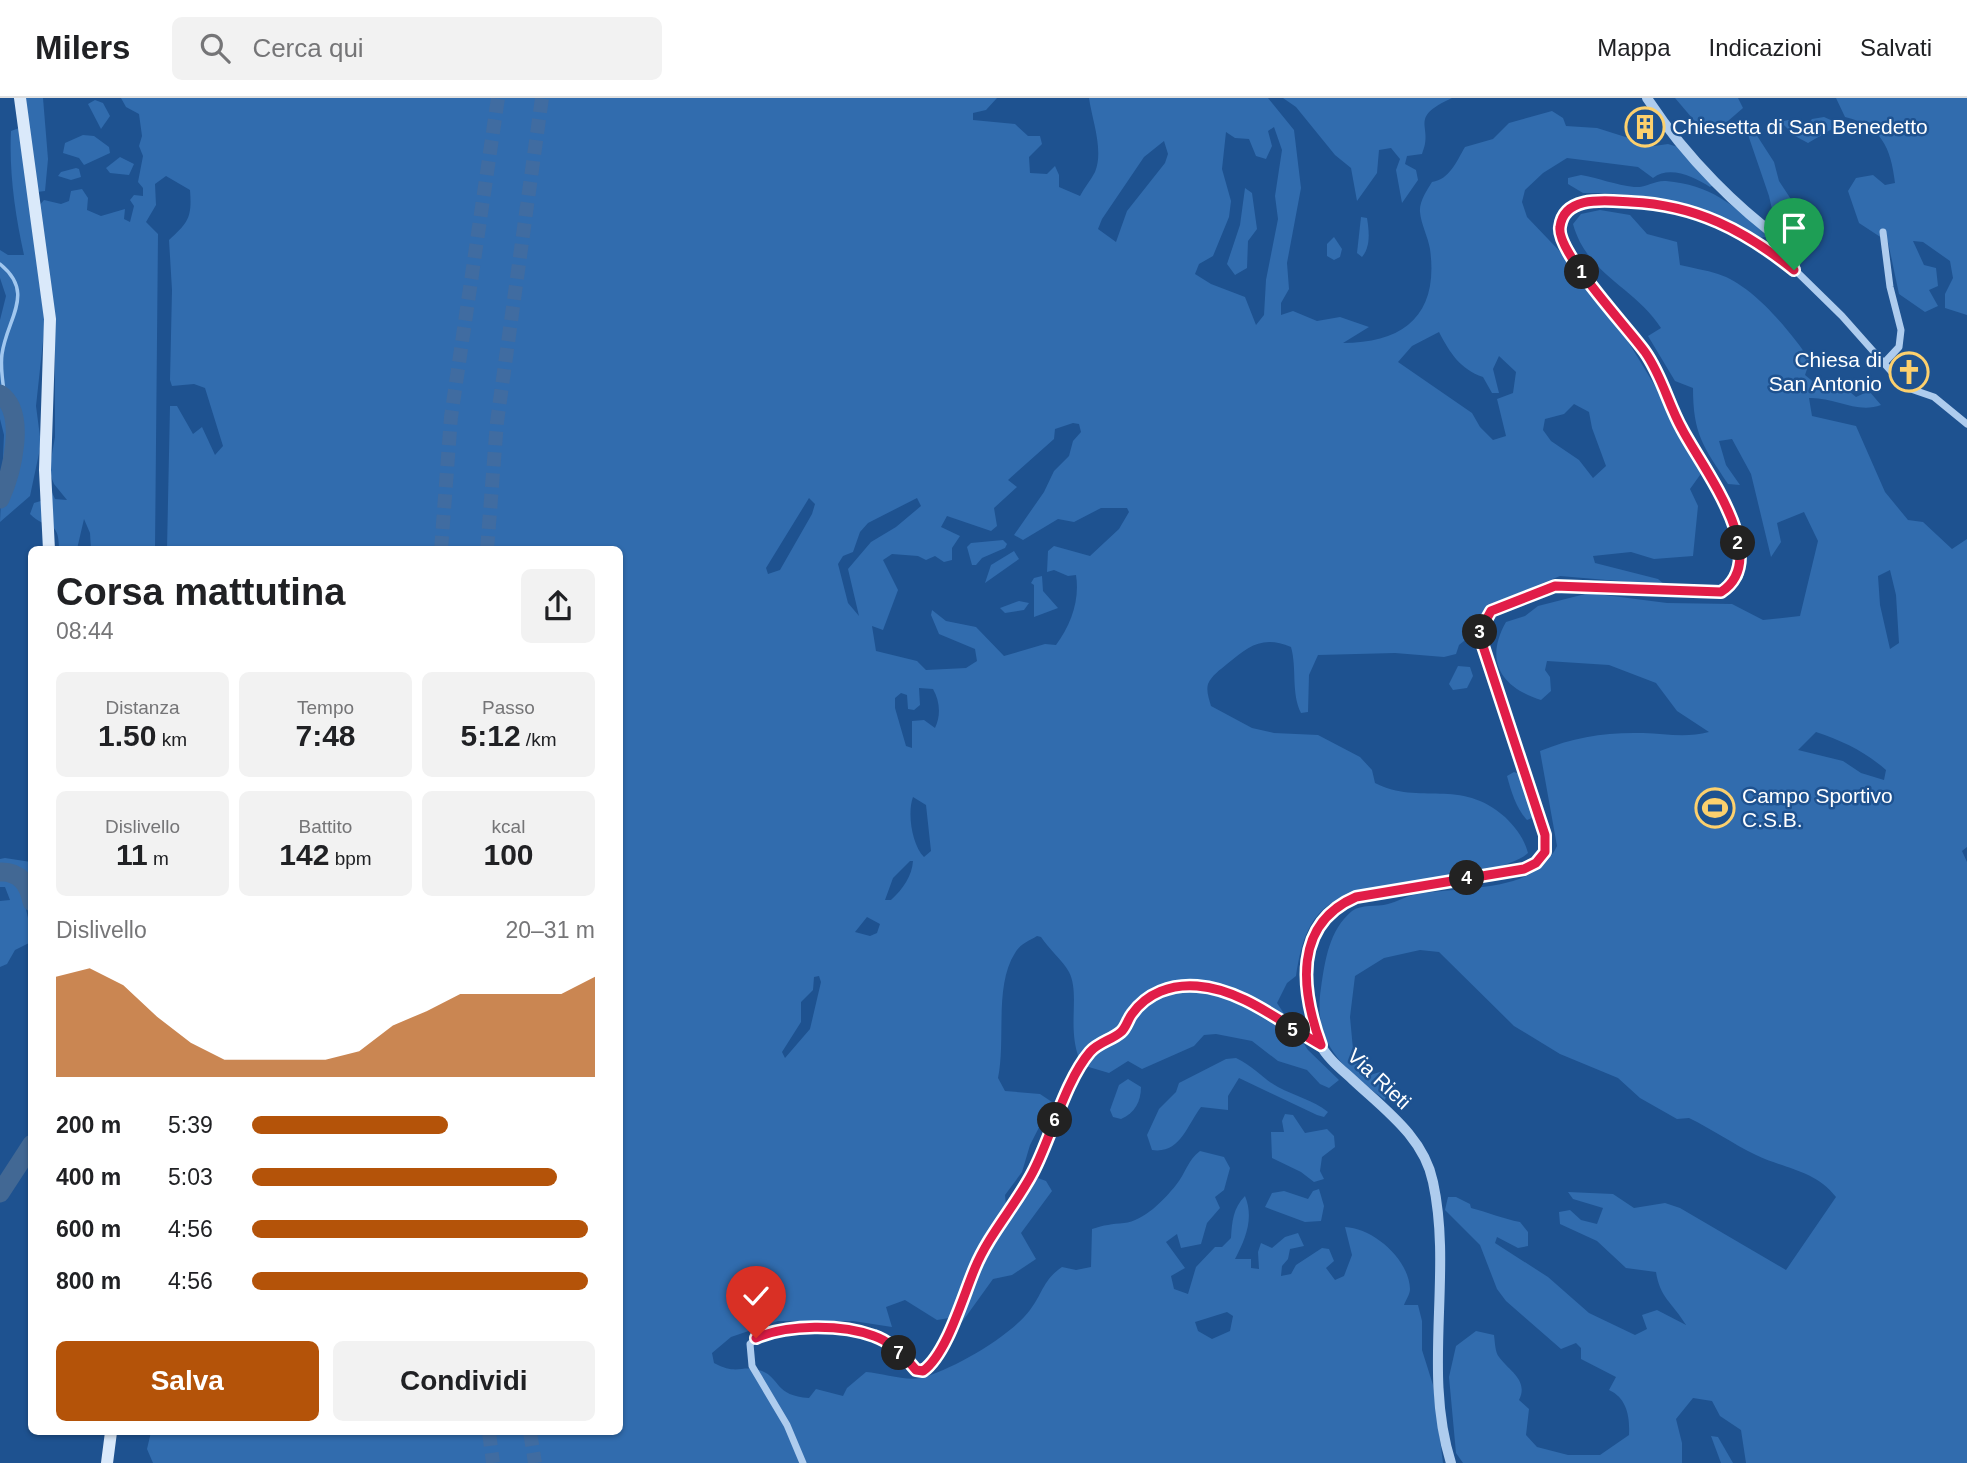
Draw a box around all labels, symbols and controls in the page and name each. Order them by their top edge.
search box [172,17,662,80]
text: Milers [35,29,130,66]
icon: search [196,29,234,67]
text: Cerca qui [252,33,364,63]
text: Mappa [1597,34,1671,61]
text: Indicazioni [1709,34,1822,61]
text: Salvati [1860,34,1932,61]
building icon: Chiesetta di San Benedetto [1624,106,1666,148]
place label: Chiesetta di San Benedetto [1672,115,1928,138]
pin [1764,198,1824,270]
icon: arrive [1775,209,1813,247]
pin: 1 [1564,254,1600,290]
text: 1 [1576,261,1587,282]
place label: Chiesa di San Antonio [1769,348,1882,395]
church icon: Chiesa di San Antonio [1888,351,1930,393]
pin: 2 [1720,526,1756,560]
text: 2 [1732,532,1743,553]
button: share [521,569,595,643]
text: Corsa mattutina [56,571,345,613]
pin: 3 [1462,614,1498,650]
text: 08:44 [56,618,114,644]
text: 3 [1474,621,1485,642]
text: Distanza [106,697,179,718]
text: Tempo [297,697,354,718]
text: Passo [482,697,535,718]
text: 1.50 [98,719,156,752]
text: 7:48 [295,719,356,752]
text: 5:12 [461,719,521,752]
text: km [156,729,187,750]
text: /km [521,729,556,750]
place label: Campo Sportivo C.S.B. [1742,784,1893,831]
sports icon: Campo Sportivo C.S.B. [1694,787,1736,829]
text: Dislivello [105,816,180,837]
text: Battito [299,816,352,837]
text: kcal [492,816,525,837]
text: 11 [116,838,148,871]
text: 142 [279,838,329,871]
text: 100 [483,838,534,871]
text: m [148,848,169,869]
text: bpm [329,848,372,869]
pin: 4 [1450,860,1484,896]
text: 4 [1461,867,1472,888]
text: Dislivello [56,917,147,943]
text: 20–31 m [505,917,595,943]
pin: 5 [1276,1012,1310,1048]
text: 5 [1287,1019,1298,1040]
street label: Via Rieti [1343,1044,1416,1114]
pin: 6 [1038,1102,1072,1138]
text: 6 [1049,1109,1060,1130]
text: 200 m [56,1112,121,1138]
text: 5:39 [168,1112,213,1138]
text: 400 m [56,1164,121,1190]
text: 5:03 [168,1164,213,1190]
text: 600 m [56,1216,121,1242]
text: 4:56 [168,1216,213,1242]
pin [726,1266,786,1338]
text: 800 m [56,1268,121,1294]
text: 4:56 [168,1268,213,1294]
icon: check [737,1277,775,1315]
pin: 7 [881,1336,916,1370]
button: Salva [56,1341,319,1421]
button: Condividi [333,1341,595,1421]
text: 7 [893,1342,904,1363]

